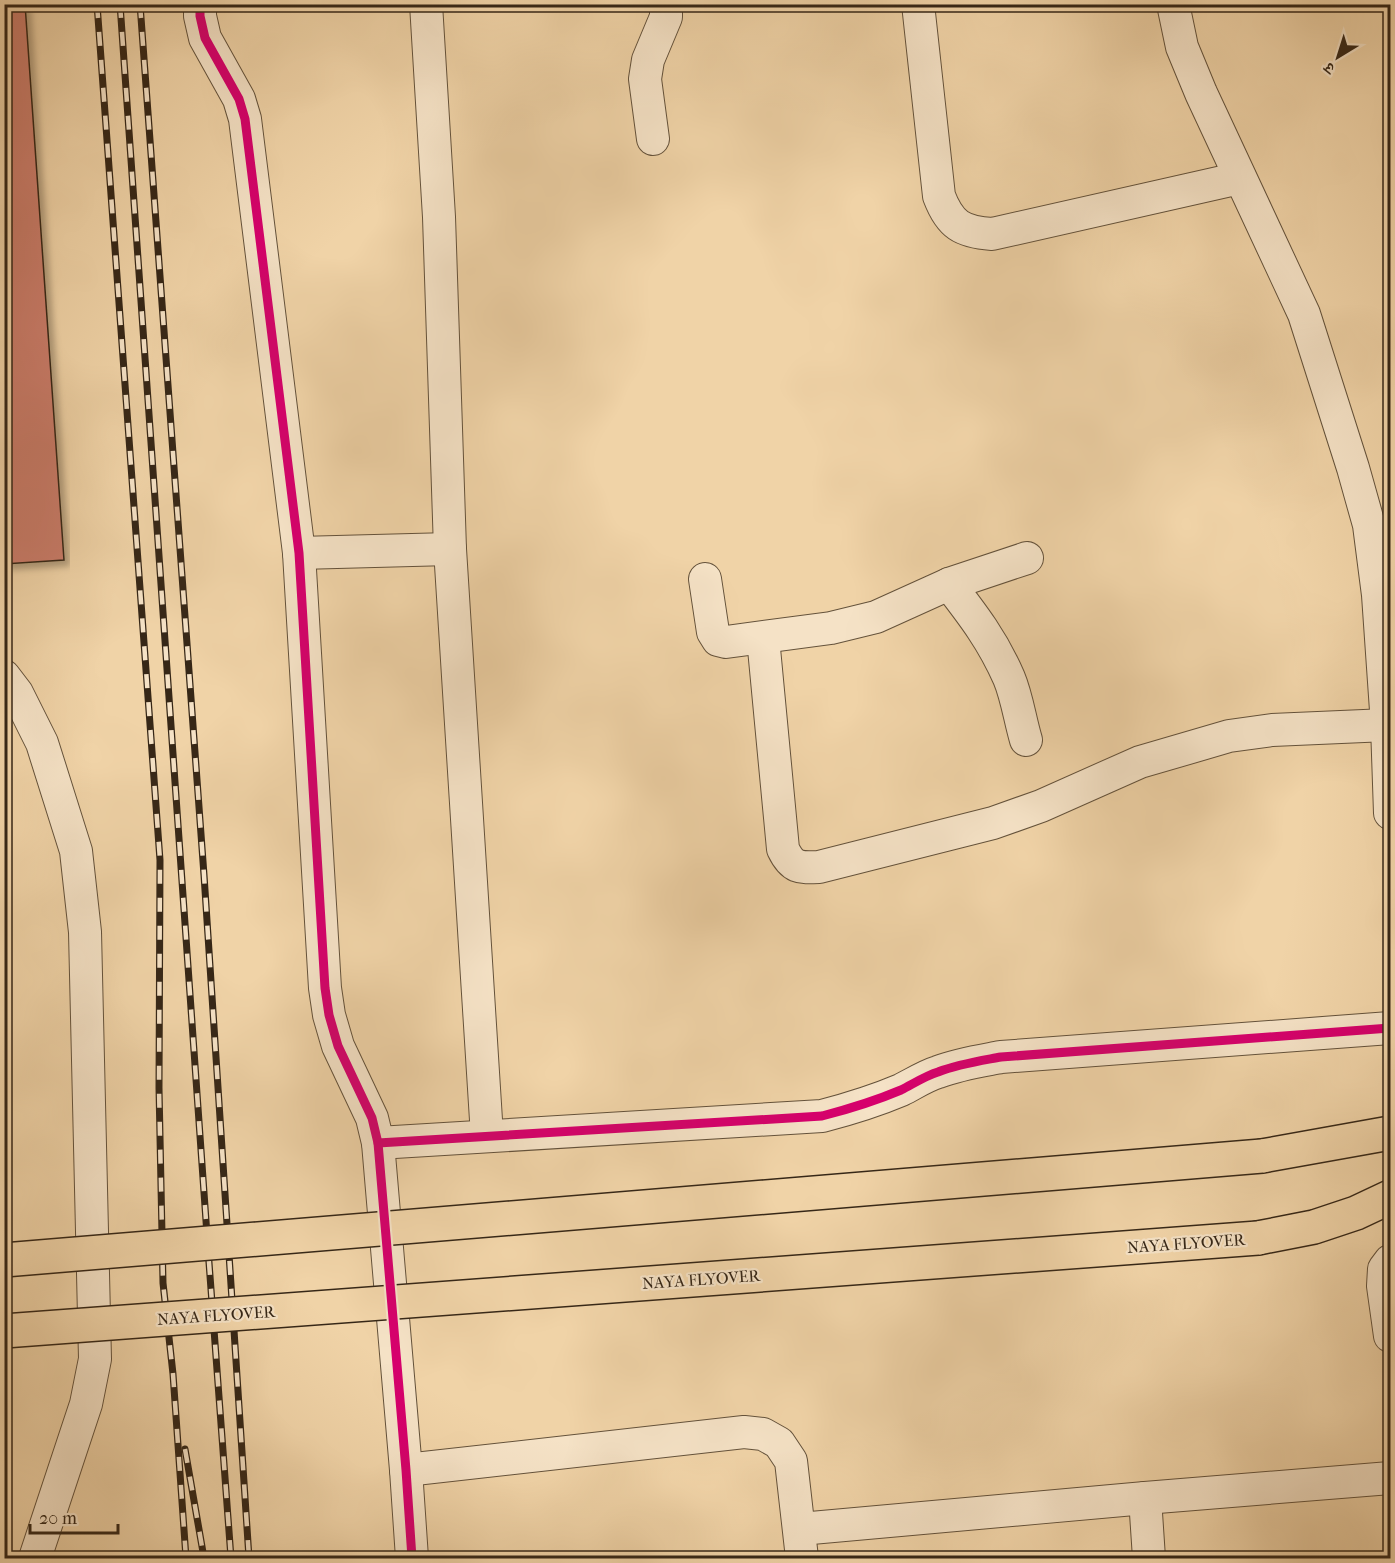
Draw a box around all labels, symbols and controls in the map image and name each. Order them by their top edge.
north arrow [1308,27,1368,87]
text: उ [1319,57,1339,79]
street label: NAYA FLYOVER [1126,1230,1247,1257]
street label: NAYA FLYOVER [641,1266,762,1293]
street label: NAYA FLYOVER [156,1302,277,1329]
scale bar [30,1497,118,1535]
text: 20 m [39,1508,77,1529]

